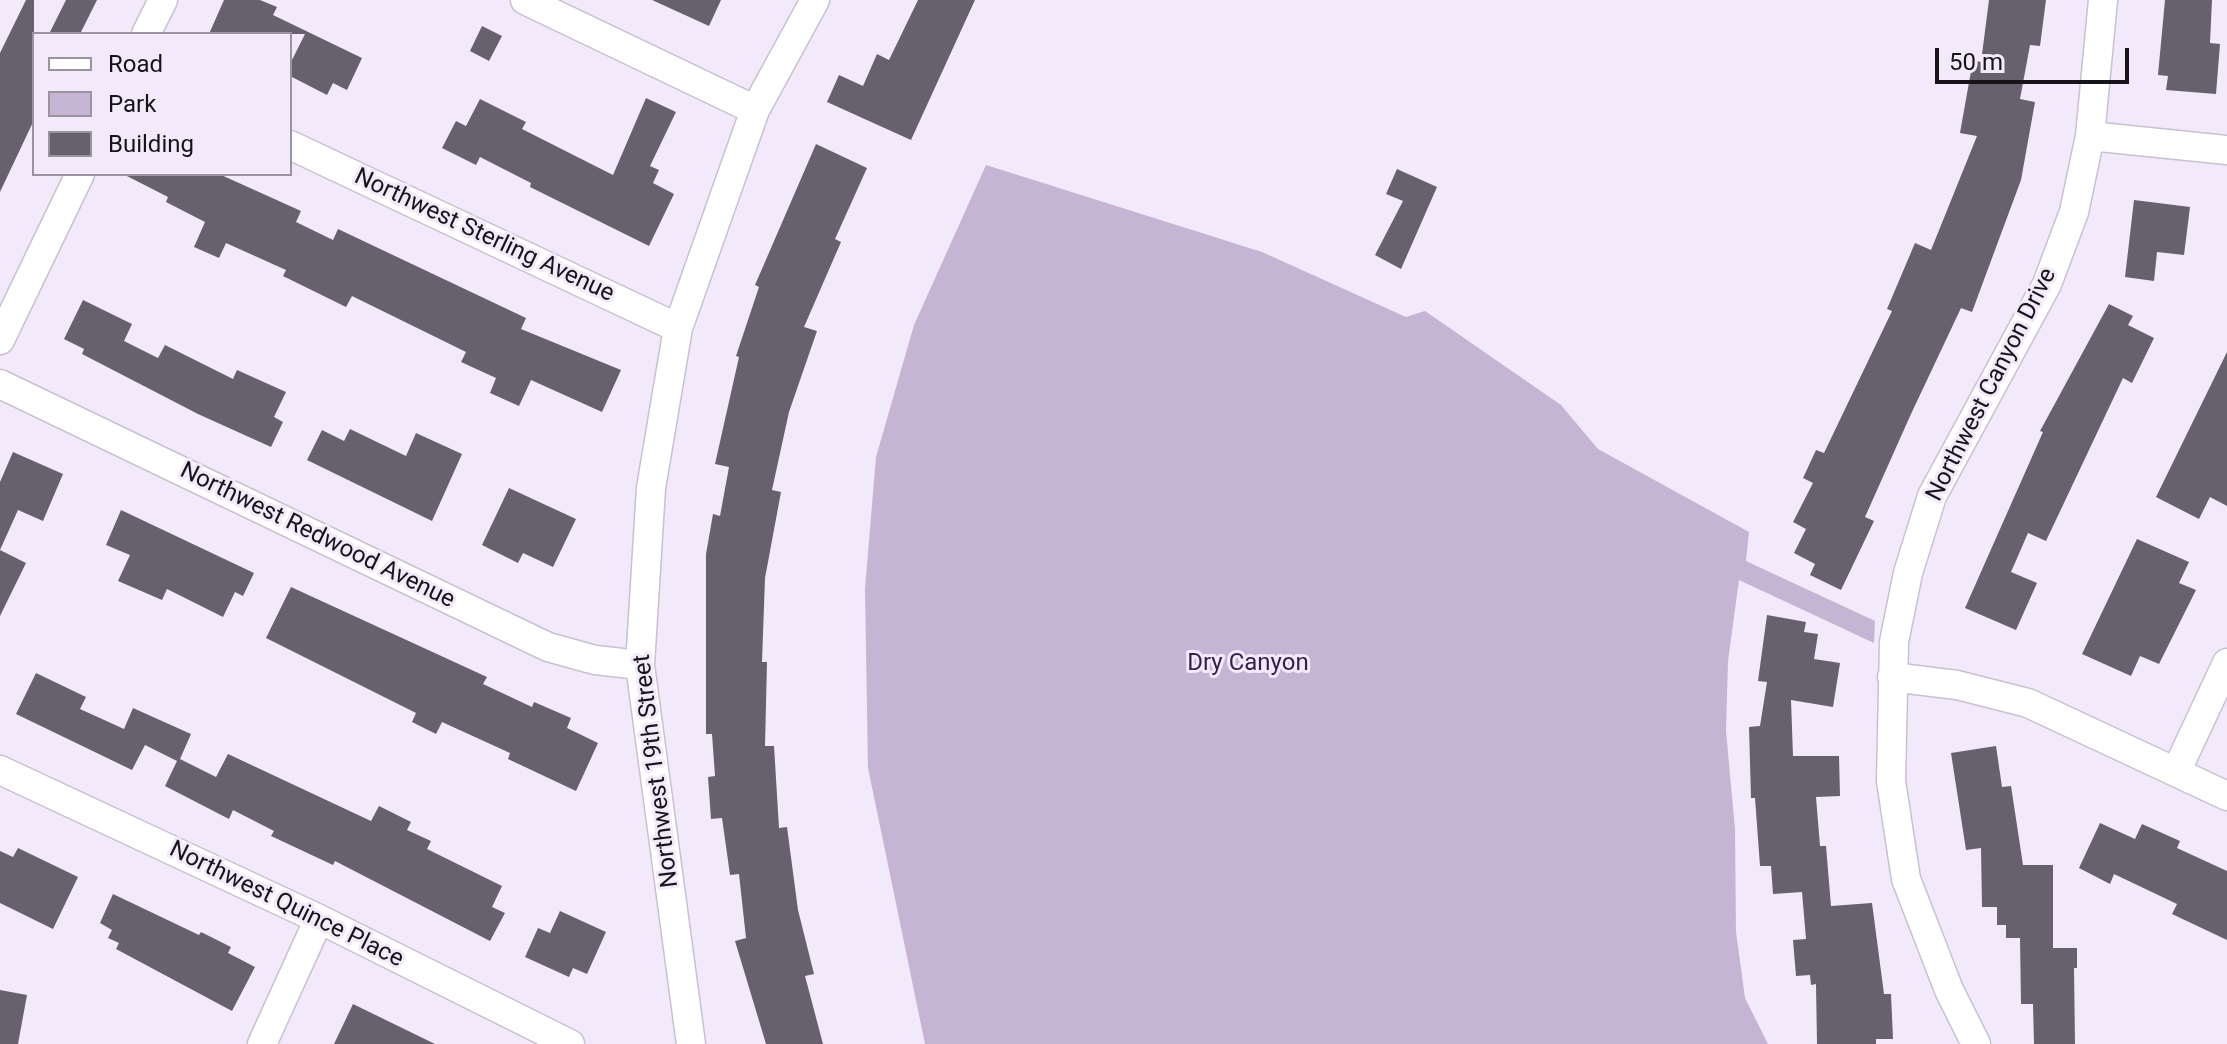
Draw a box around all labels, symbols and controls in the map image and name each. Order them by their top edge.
legend [32,32,292,176]
scale bar [1939,32,2133,82]
text: 50 m [1949,48,2003,76]
text: Road [108,50,163,78]
text: Park [108,90,156,118]
text: Building [108,130,194,158]
street label: Northwest Sterling Avenue [350,163,618,309]
street label: Northwest Canyon Drive [1921,264,2063,506]
street label: Northwest Redwood Avenue [175,457,459,615]
park label: Dry Canyon [1187,650,1309,678]
street label: Northwest 19th Street [628,653,686,889]
street label: Northwest Quince Place [164,836,408,974]

